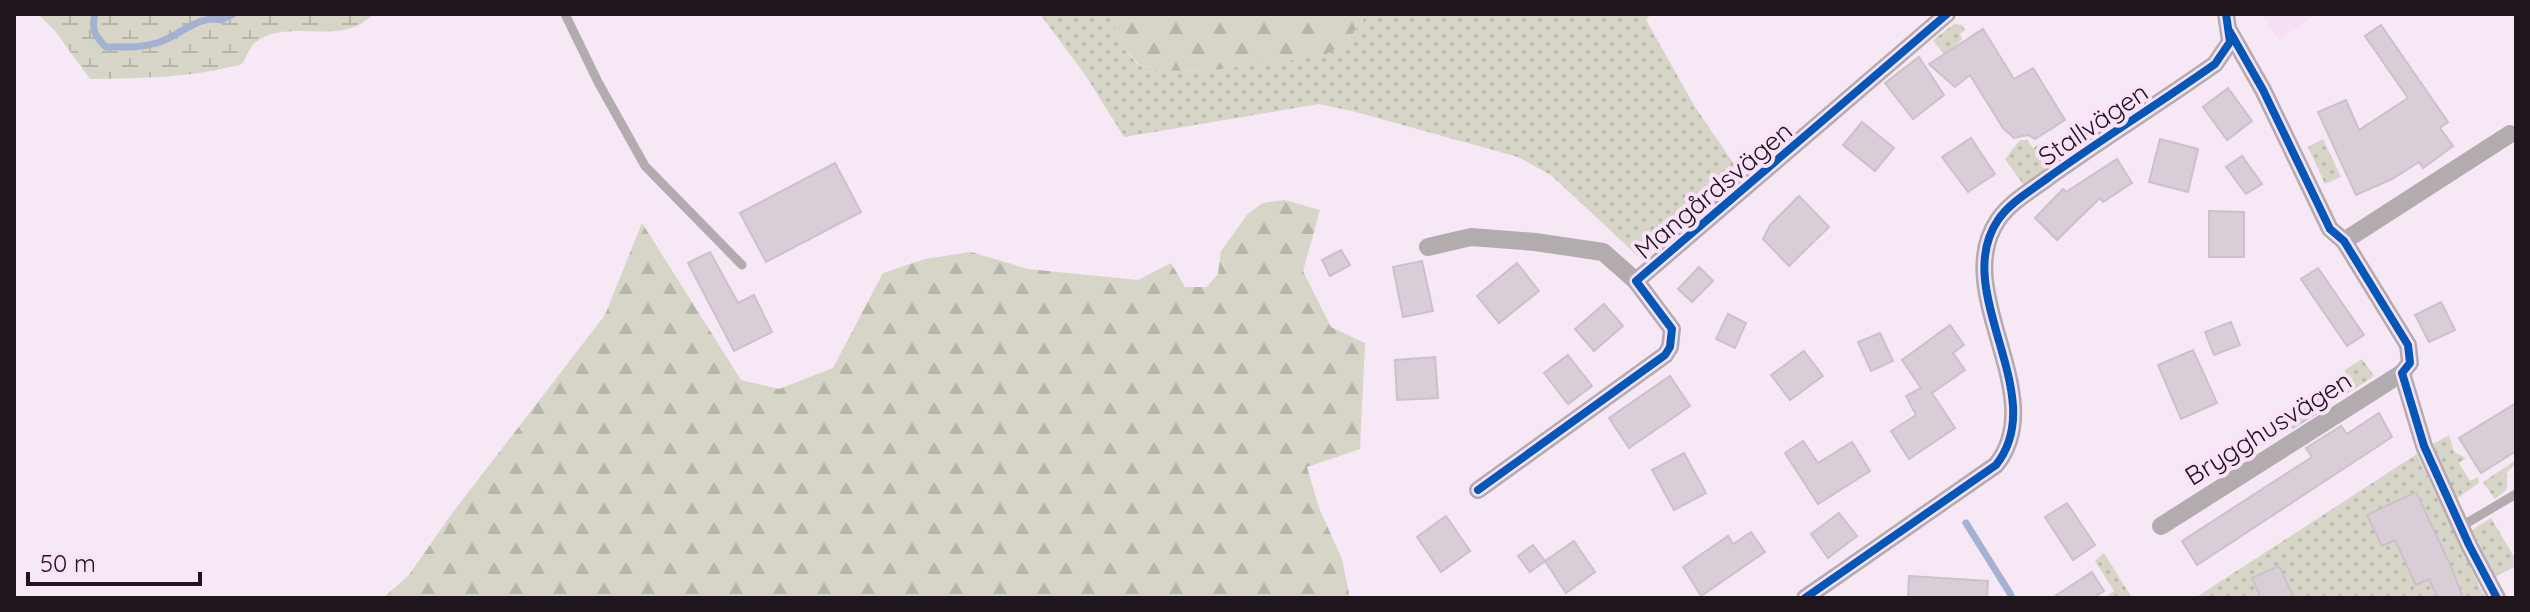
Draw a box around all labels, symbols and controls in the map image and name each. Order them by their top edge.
street label: Stallvägen [2032,75,2154,173]
street label: Mangårdsvägen [1627,114,1799,266]
street label: Brygghusvägen [2179,364,2357,492]
scale bar [28,536,200,586]
text: 50 m [40,548,96,578]

